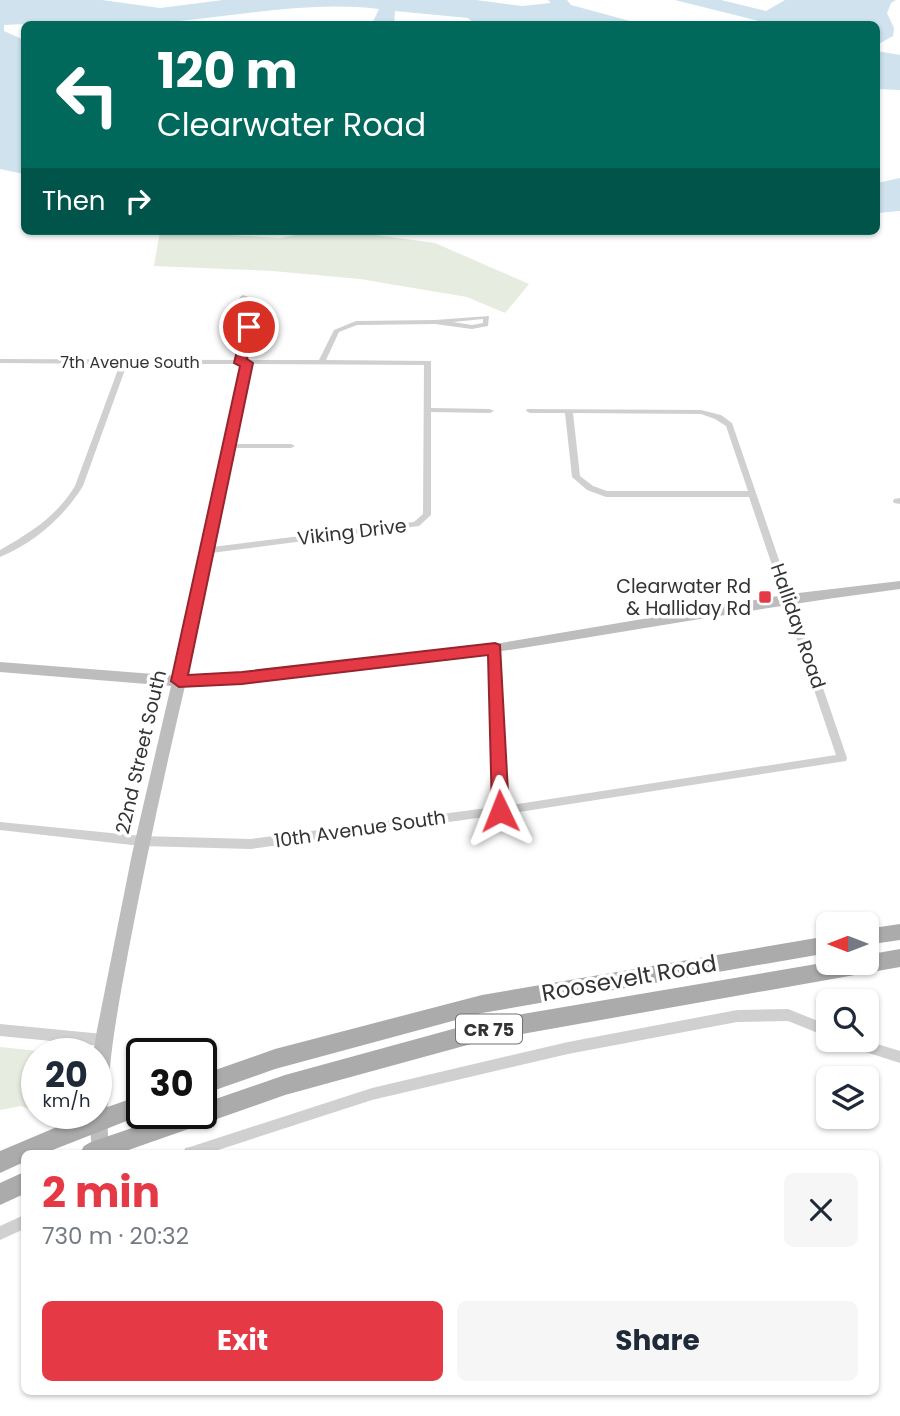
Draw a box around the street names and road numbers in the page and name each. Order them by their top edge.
street label: 7th Avenue South [60,351,200,374]
street label: Viking Drive [296,512,408,552]
street label: Halliday Road [764,560,832,692]
street label: 22nd Street South [109,668,173,836]
street label: 10th Avenue South [272,804,448,854]
street label: Roosevelt Road [539,947,719,1009]
road number: CR 75 [456,1014,522,1044]

